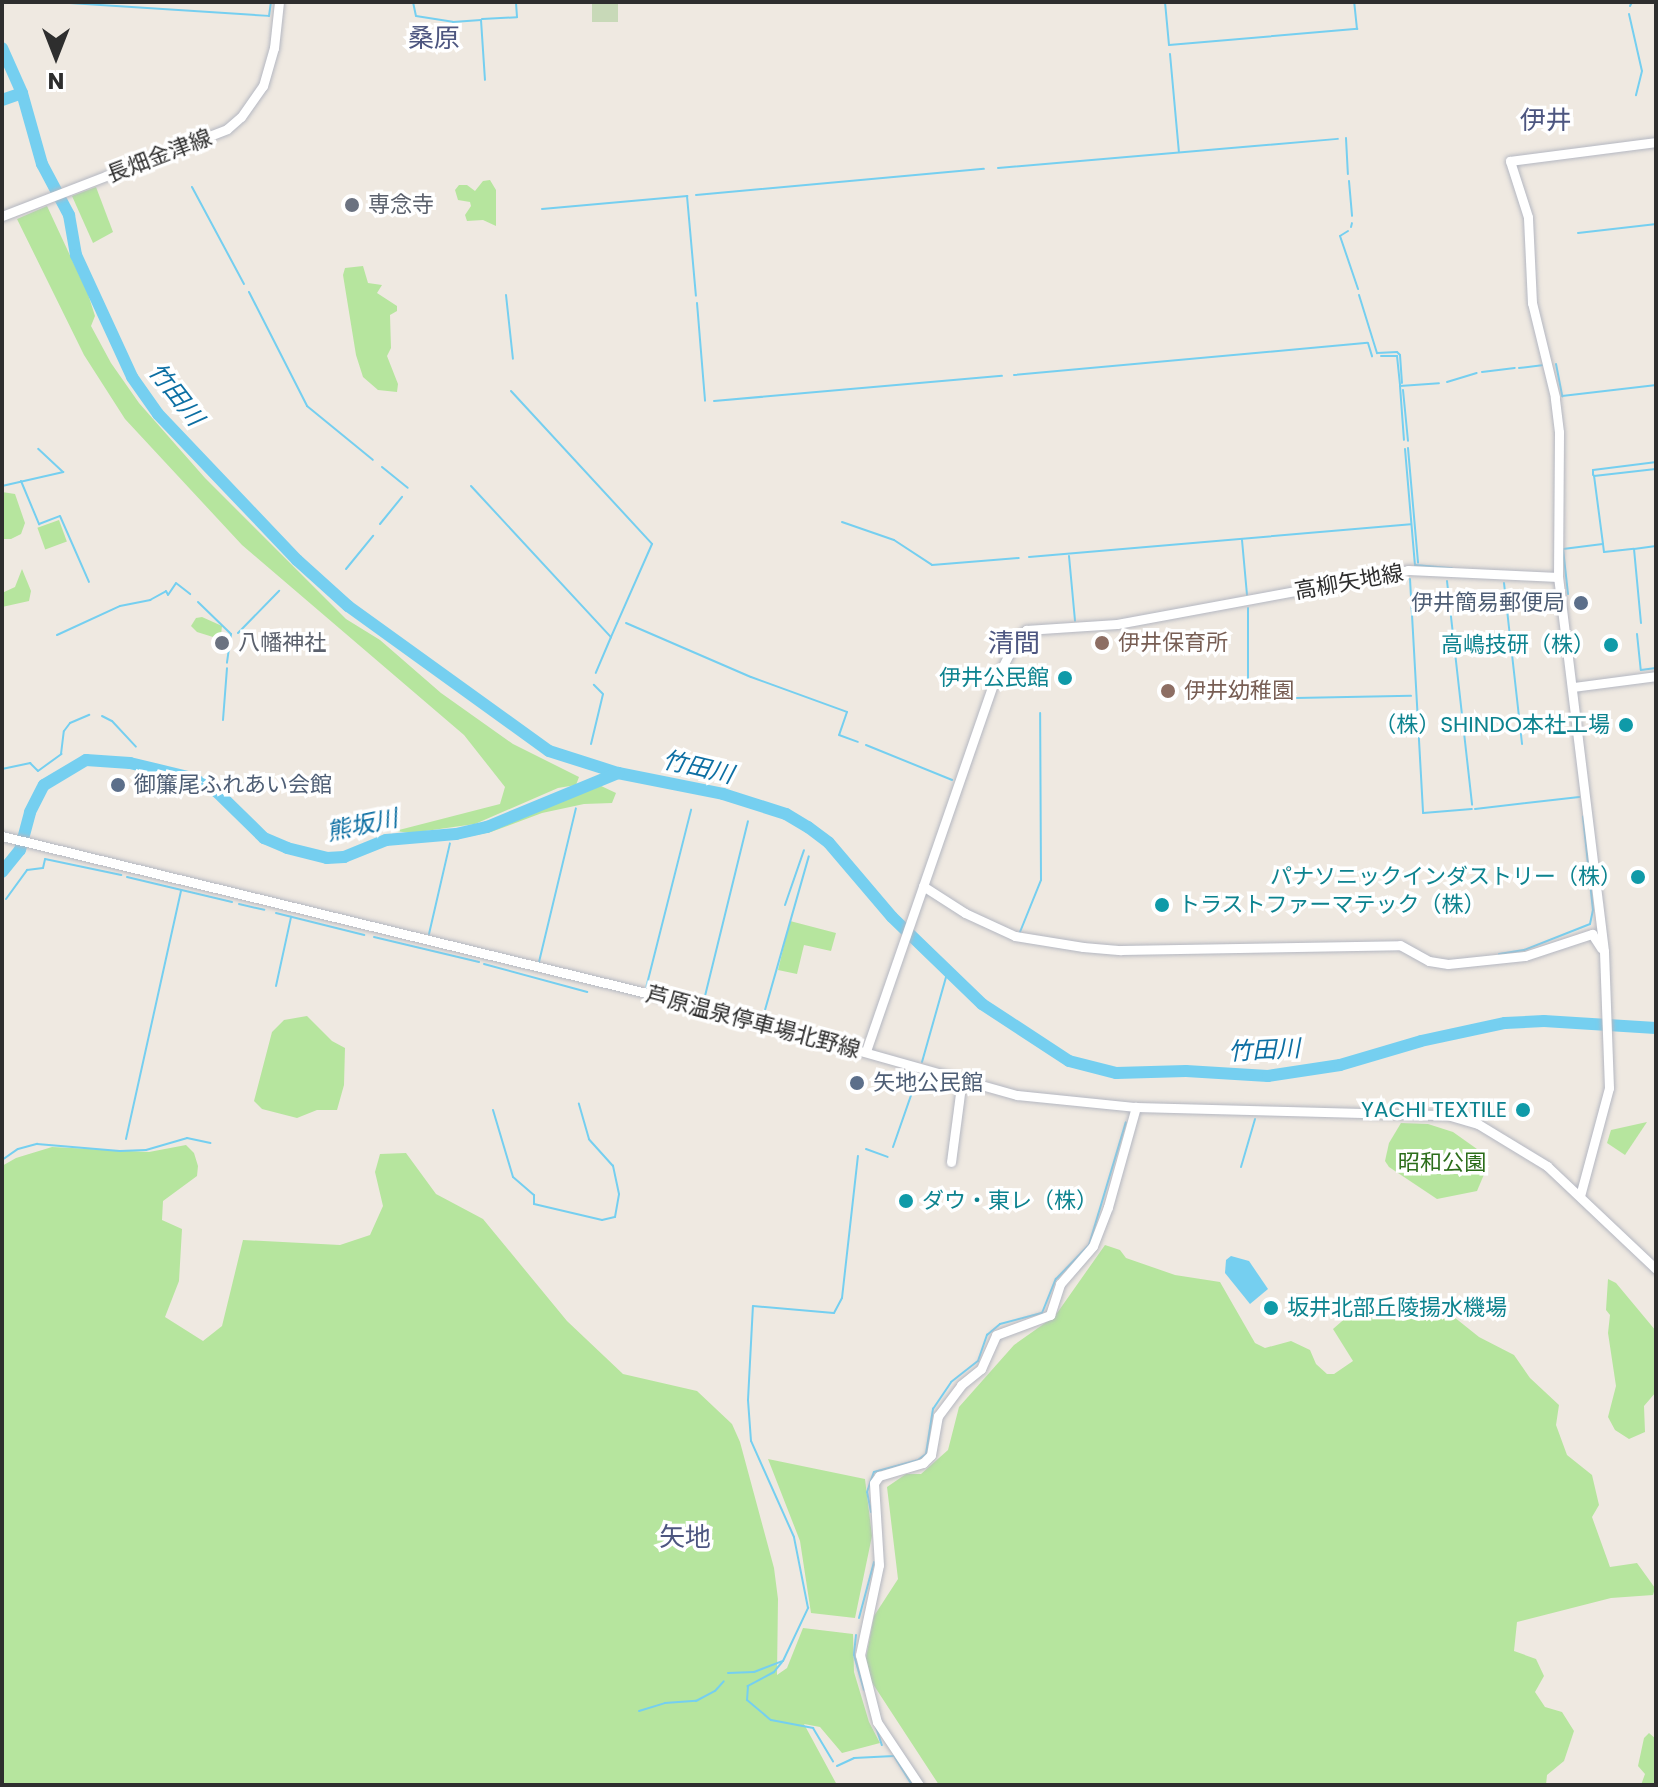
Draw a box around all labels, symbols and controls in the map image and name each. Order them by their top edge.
north arrow [16,16,96,96]
district label: 桑原 [408,23,460,55]
text: N [48,65,64,96]
district label: 伊井 [1520,105,1572,137]
street label: 長畑金津線 [103,124,215,188]
place label: 専念寺 [368,192,434,218]
marker: 専念寺 [343,196,361,214]
water label: 竹田川 [142,357,210,431]
street label: 高柳矢地線 [1293,559,1405,605]
place label: 伊井簡易郵便局 [1411,590,1565,616]
marker: 伊井簡易郵便局 [1572,594,1590,612]
district label: 清間 [988,628,1040,660]
place label: 八幡神社 [238,630,326,656]
place label: 伊井保育所 [1118,630,1228,656]
place label: 高嶋技研（株） [1441,632,1595,658]
marker: 八幡神社 [213,634,231,652]
marker: 伊井保育所 [1093,634,1111,652]
marker: 高嶋技研（株） [1602,636,1620,654]
place label: 伊井公民館 [939,665,1049,691]
marker: 伊井公民館 [1056,669,1074,687]
place label: 伊井幼稚園 [1184,678,1294,704]
marker: 伊井幼稚園 [1159,682,1177,700]
place label: （株）SHINDO本社工場 [1374,712,1610,738]
marker: （株）SHINDO本社工場 [1617,716,1635,734]
water label: 竹田川 [660,745,736,789]
place label: 御簾尾ふれあい会館 [134,772,332,798]
marker: 御簾尾ふれあい会館 [109,776,127,794]
water label: 熊坂川 [324,803,400,847]
place label: パナソニックインダストリー（株） [1270,864,1622,890]
marker: パナソニックインダストリー（株） [1629,868,1647,886]
place label: トラストファーマテック（株） [1178,892,1486,918]
marker: トラストファーマテック（株） [1153,896,1171,914]
street label: 芦原温泉停車場北野線 [643,981,863,1063]
water label: 竹田川 [1227,1034,1301,1066]
place label: 矢地公民館 [873,1070,983,1096]
marker: 矢地公民館 [848,1074,866,1092]
place label: YACHI TEXTILE [1361,1097,1507,1123]
marker: YACHI TEXTILE [1514,1101,1532,1119]
park label: 昭和公園 [1398,1150,1486,1176]
place label: ダウ・東レ（株） [922,1188,1098,1214]
marker: ダウ・東レ（株） [897,1192,915,1210]
place label: 坂井北部丘陵揚水機場 [1287,1295,1507,1321]
marker: 坂井北部丘陵揚水機場 [1262,1299,1280,1317]
district label: 矢地 [659,1522,711,1554]

